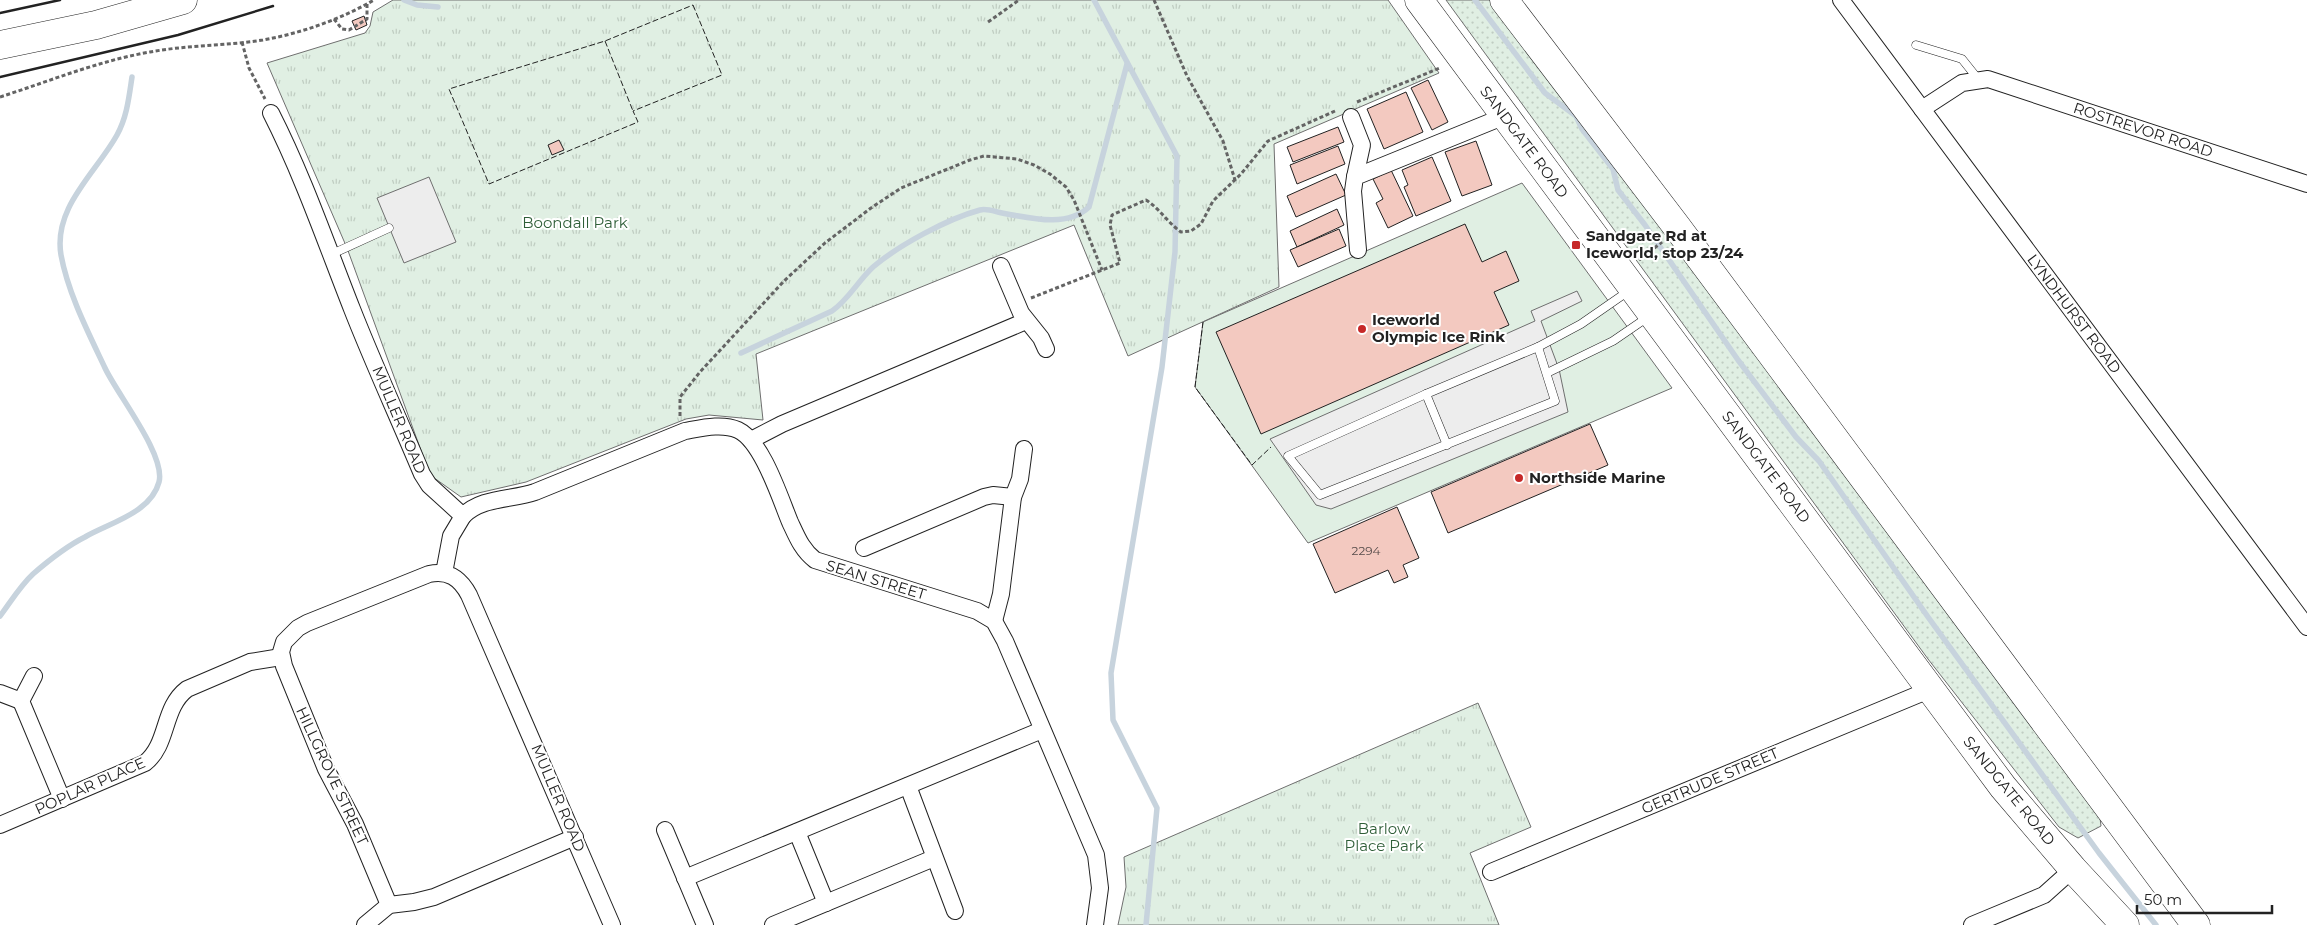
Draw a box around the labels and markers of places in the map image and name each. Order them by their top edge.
place label: Sandgate Rd at Iceworld, stop 23/24 [1586,226,1744,262]
marker: Sandgate Rd at Iceworld, stop 23/24 [1570,239,1582,251]
place label: Iceworld Olympic Ice Rink [1372,310,1505,346]
marker: Iceworld Olympic Ice Rink [1356,323,1368,335]
place label: Northside Marine [1529,468,1666,487]
marker: Northside Marine [1513,472,1525,484]

